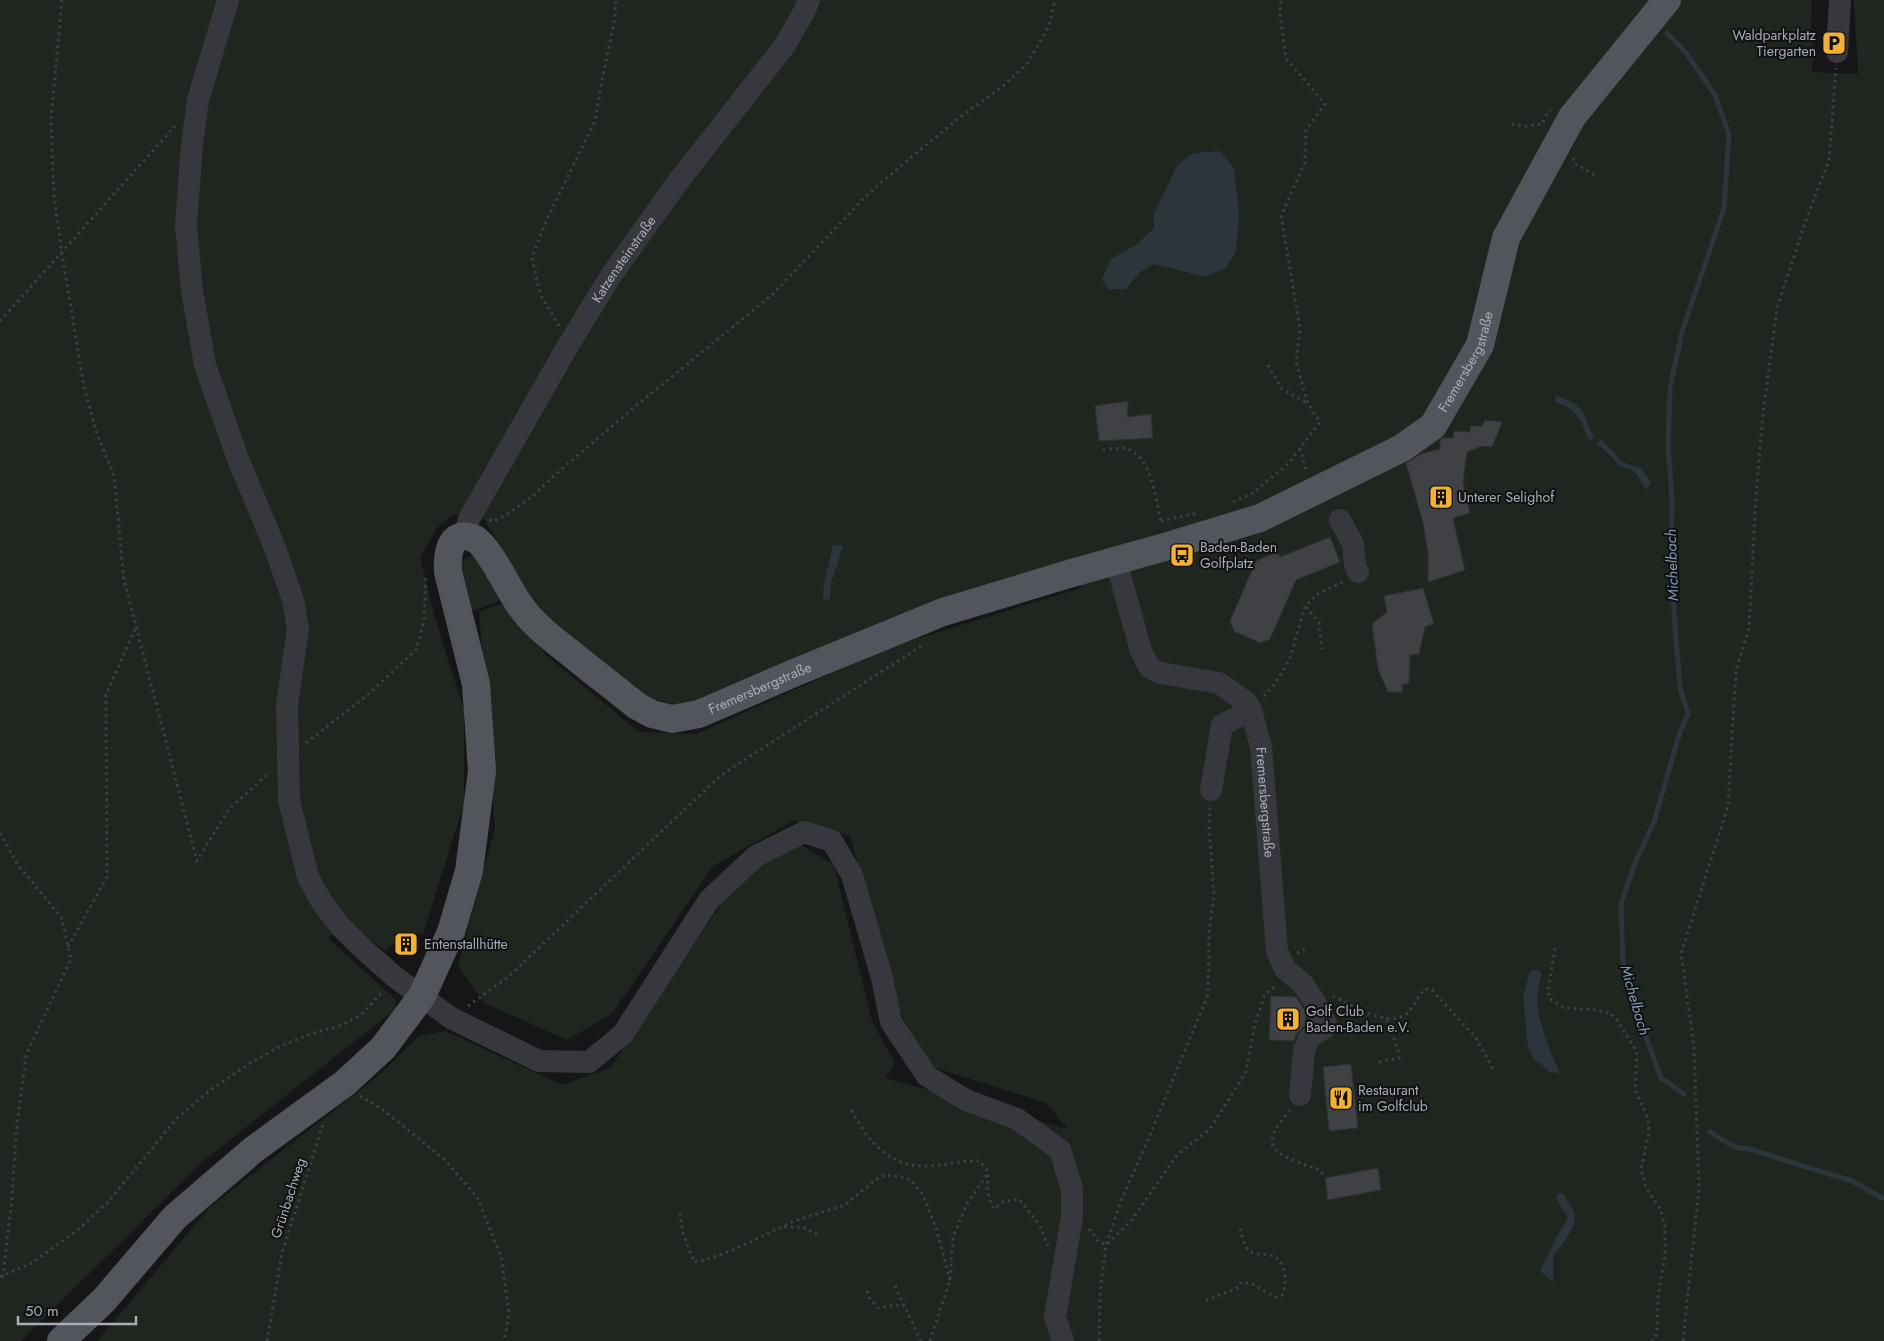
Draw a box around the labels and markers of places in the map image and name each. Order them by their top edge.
place label: Waldparkplatz Tiergarten [1732,25,1817,61]
parking icon: Waldparkplatz Tiergarten [1821,30,1847,56]
building icon: Unterer Selighof [1428,484,1454,510]
place label: Unterer Selighof [1458,487,1555,507]
place label: Baden-Baden Golfplatz [1200,537,1277,573]
bus stop icon: Baden-Baden Golfplatz [1169,542,1195,568]
building icon: Entenstallhütte [393,931,419,957]
place label: Entenstallhütte [424,934,508,954]
place label: Golf Club Baden-Baden e.V. [1306,1001,1410,1037]
building icon: Golf Club Baden-Baden e.V. [1275,1006,1301,1032]
place label: Restaurant im Golfclub [1358,1080,1428,1116]
restaurant icon: Restaurant im Golfclub [1328,1085,1354,1111]

